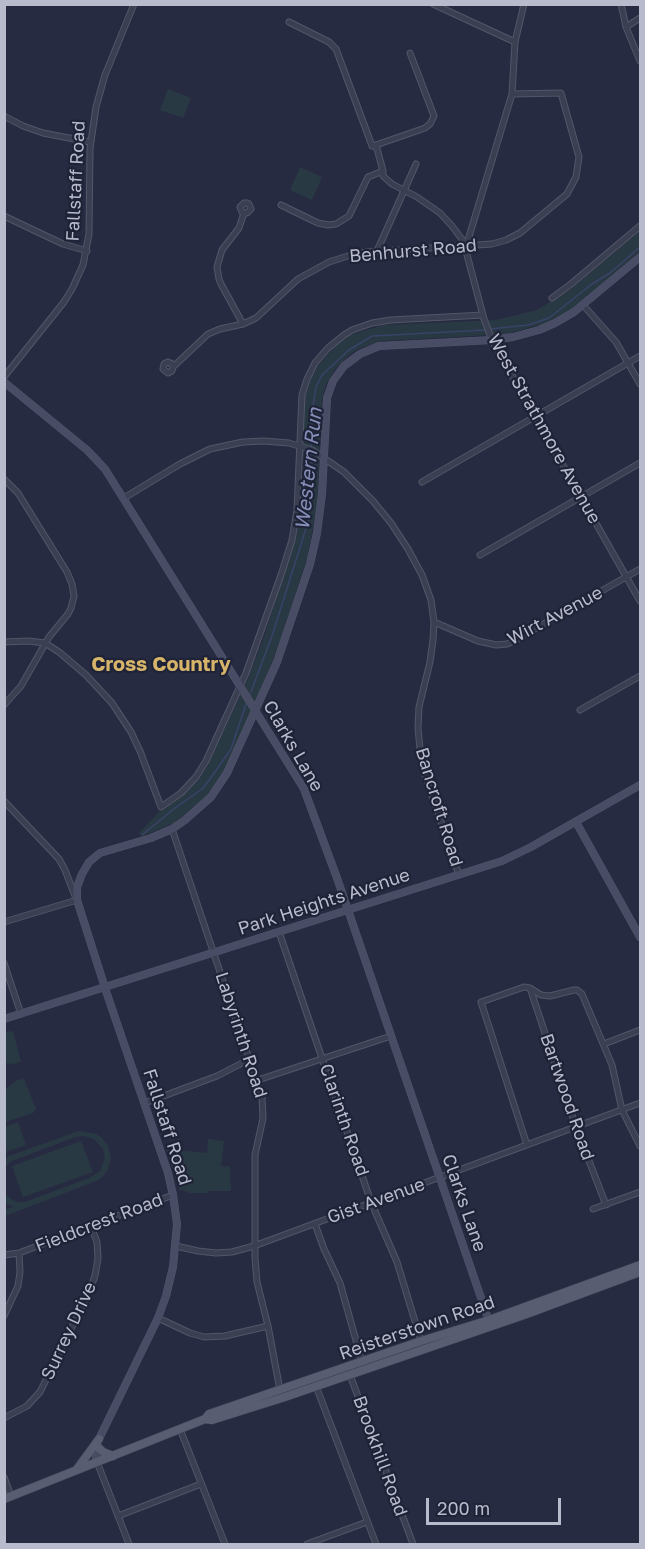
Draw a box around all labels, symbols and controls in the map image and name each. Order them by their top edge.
street label: Fallstaff Road [62,120,90,242]
street label: Benhurst Road [348,235,478,267]
street label: West Strathmore Avenue [483,330,605,528]
water label: Western Run [291,407,327,531]
street label: Wirt Avenue [504,582,606,650]
district label: Cross Country [91,653,231,677]
street label: Clarks Lane [258,697,328,795]
street label: Bancroft Road [411,745,467,869]
street label: Park Heights Avenue [235,864,413,940]
street label: Labyrinth Road [210,969,272,1101]
street label: Bartwood Road [535,1031,599,1163]
street label: Clarinth Road [315,1061,373,1179]
street label: Fallstaff Road [138,1066,196,1188]
street label: Clarks Lane [437,1151,491,1255]
street label: Gist Avenue [324,1173,428,1229]
street label: Fieldcrest Road [32,1189,166,1257]
street label: Surrey Drive [37,1279,101,1383]
street label: Reisterstown Road [336,1291,498,1365]
street label: Brookhill Road [348,1393,412,1519]
scale bar [429,1486,564,1524]
text: 200 m [437,1497,490,1519]

